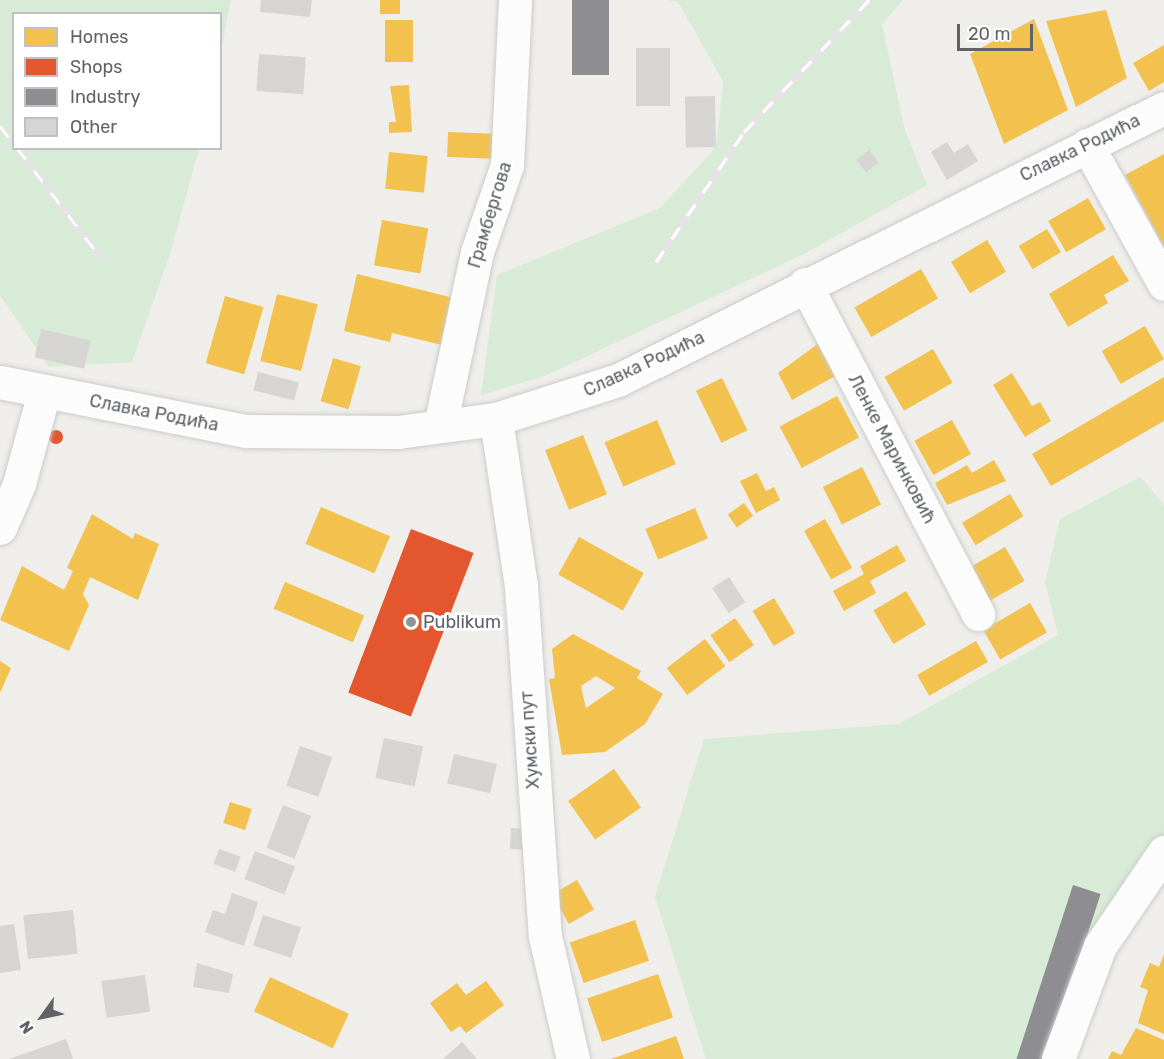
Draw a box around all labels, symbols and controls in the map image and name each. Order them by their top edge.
legend [12,12,222,150]
scale bar [960,12,1036,50]
text: 20 m [968,23,1010,45]
text: Homes [70,26,128,48]
text: Shops [70,56,122,78]
text: Industry [70,86,140,108]
street label: Славка Родића [1016,110,1144,186]
text: Other [70,116,117,138]
street label: Грамбергова [464,159,516,271]
street label: Славка Родића [580,326,708,402]
street label: Ленке Маринковић [843,371,941,527]
street label: Славка Родића [88,390,220,436]
place label: Publikum [423,611,501,633]
marker: Publikum [404,615,418,629]
street label: Хумски пут [516,690,544,790]
north arrow [12,987,72,1047]
text: N [15,1017,38,1037]

